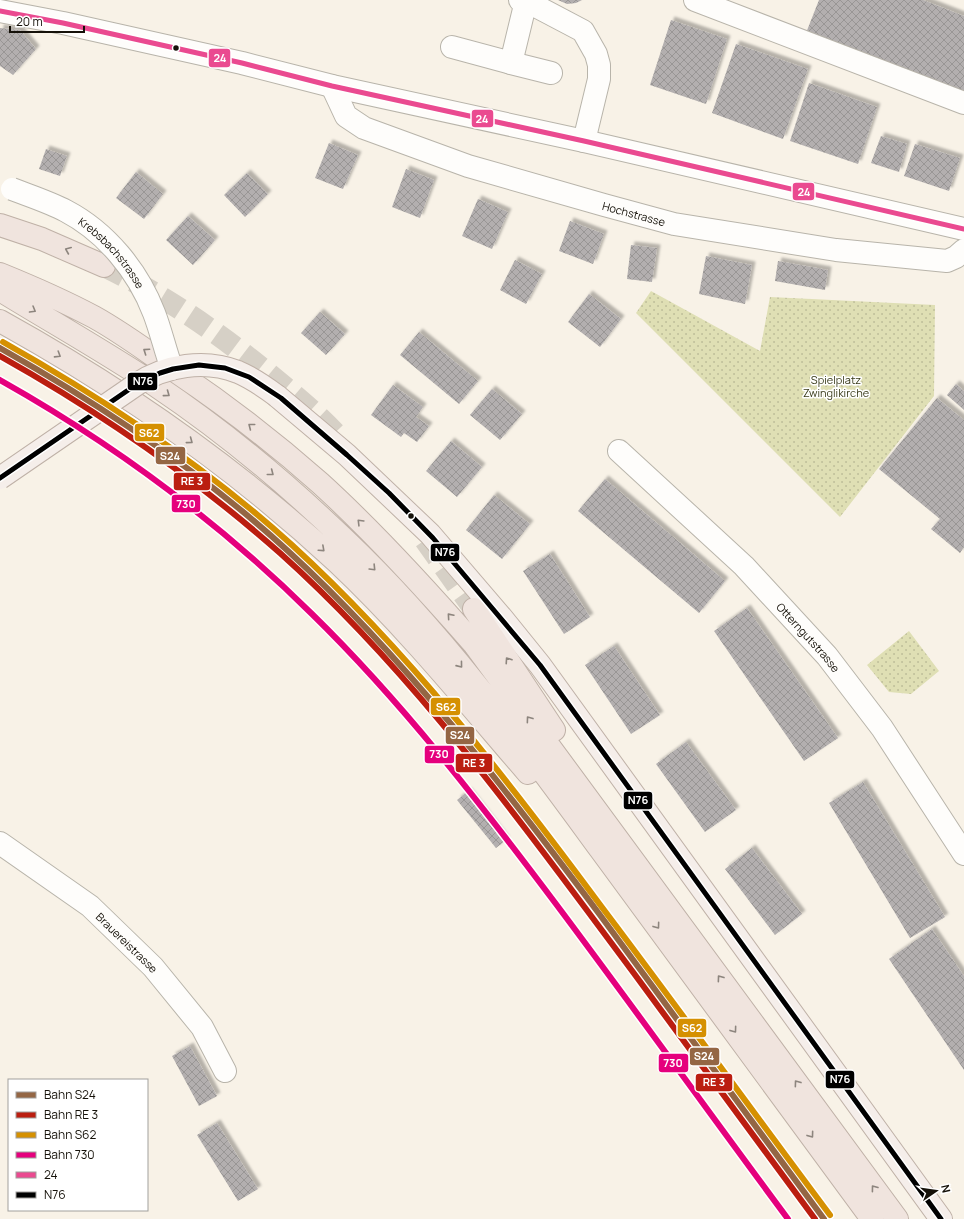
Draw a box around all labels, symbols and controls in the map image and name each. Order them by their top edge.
scale bar [10,8,84,34]
text: 20 m [16,13,43,30]
unlabelled marker [171,43,181,53]
line badge: 24 [208,48,231,68]
text: 24 [213,50,227,65]
line badge: 24 [471,109,494,128]
text: 24 [475,111,489,126]
line badge: 24 [792,182,815,201]
text: 24 [797,184,811,199]
street label: Hochstrasse [601,197,668,229]
street label: Krebsbachstrasse [76,213,149,291]
one-way arrow [65,247,72,255]
one-way arrow [29,306,37,313]
one-way arrow [143,348,150,355]
one-way arrow [54,350,61,358]
line badge: N76 [127,372,158,391]
park label: Spielplatz Zwinglikirche [803,372,870,400]
text: N76 [133,373,153,388]
one-way arrow [163,389,170,396]
line badge: S62 [134,423,165,442]
one-way arrow [249,424,256,431]
text: S62 [139,425,159,440]
one-way arrow [186,436,193,443]
line badge: S24 [155,446,186,465]
text: S24 [160,448,180,463]
one-way arrow [266,468,273,475]
line badge: RE 3 [173,472,211,491]
text: RE 3 [181,473,203,488]
line badge: 730 [171,494,201,513]
text: 730 [176,496,196,511]
unlabelled marker [406,511,416,521]
one-way arrow [357,519,365,527]
line badge: N76 [430,543,460,562]
one-way arrow [317,544,324,551]
text: N76 [435,544,455,559]
one-way arrow [368,563,376,571]
street label: Otterngutstrasse [774,599,844,675]
one-way arrow [447,613,454,621]
one-way arrow [506,657,513,664]
one-way arrow [455,660,462,667]
line badge: S62 [430,697,461,716]
text: S62 [436,699,456,714]
one-way arrow [527,716,534,723]
line badge: S24 [445,726,475,745]
text: S24 [450,727,470,742]
line badge: 730 [424,745,455,764]
text: 730 [429,746,449,761]
line badge: RE 3 [455,753,493,773]
text: RE 3 [463,755,485,770]
line badge: N76 [623,791,653,810]
text: N76 [628,792,648,807]
street label: Brauereistrasse [93,909,162,976]
one-way arrow [652,921,659,928]
one-way arrow [718,975,725,982]
line badge: S62 [677,1018,707,1038]
text: S62 [682,1020,702,1035]
one-way arrow [729,1026,736,1033]
line badge: S24 [689,1047,720,1066]
text: S24 [694,1048,714,1063]
line badge: 730 [658,1053,689,1073]
text: 730 [663,1055,683,1070]
line badge: N76 [825,1070,855,1089]
text: N76 [830,1071,850,1086]
line badge: RE 3 [695,1073,733,1092]
text: RE 3 [703,1074,725,1089]
legend [8,1079,148,1211]
one-way arrow [794,1080,802,1087]
text: Bahn S24 [44,1086,96,1103]
text: Bahn RE 3 [44,1106,98,1123]
text: Bahn S62 [44,1126,97,1143]
one-way arrow [806,1131,813,1138]
text: Bahn 730 [44,1146,95,1163]
text: 24 [44,1166,58,1183]
north arrow [916,1171,956,1211]
text: N [938,1183,954,1194]
one-way arrow [872,1185,879,1192]
text: N76 [44,1186,66,1203]

